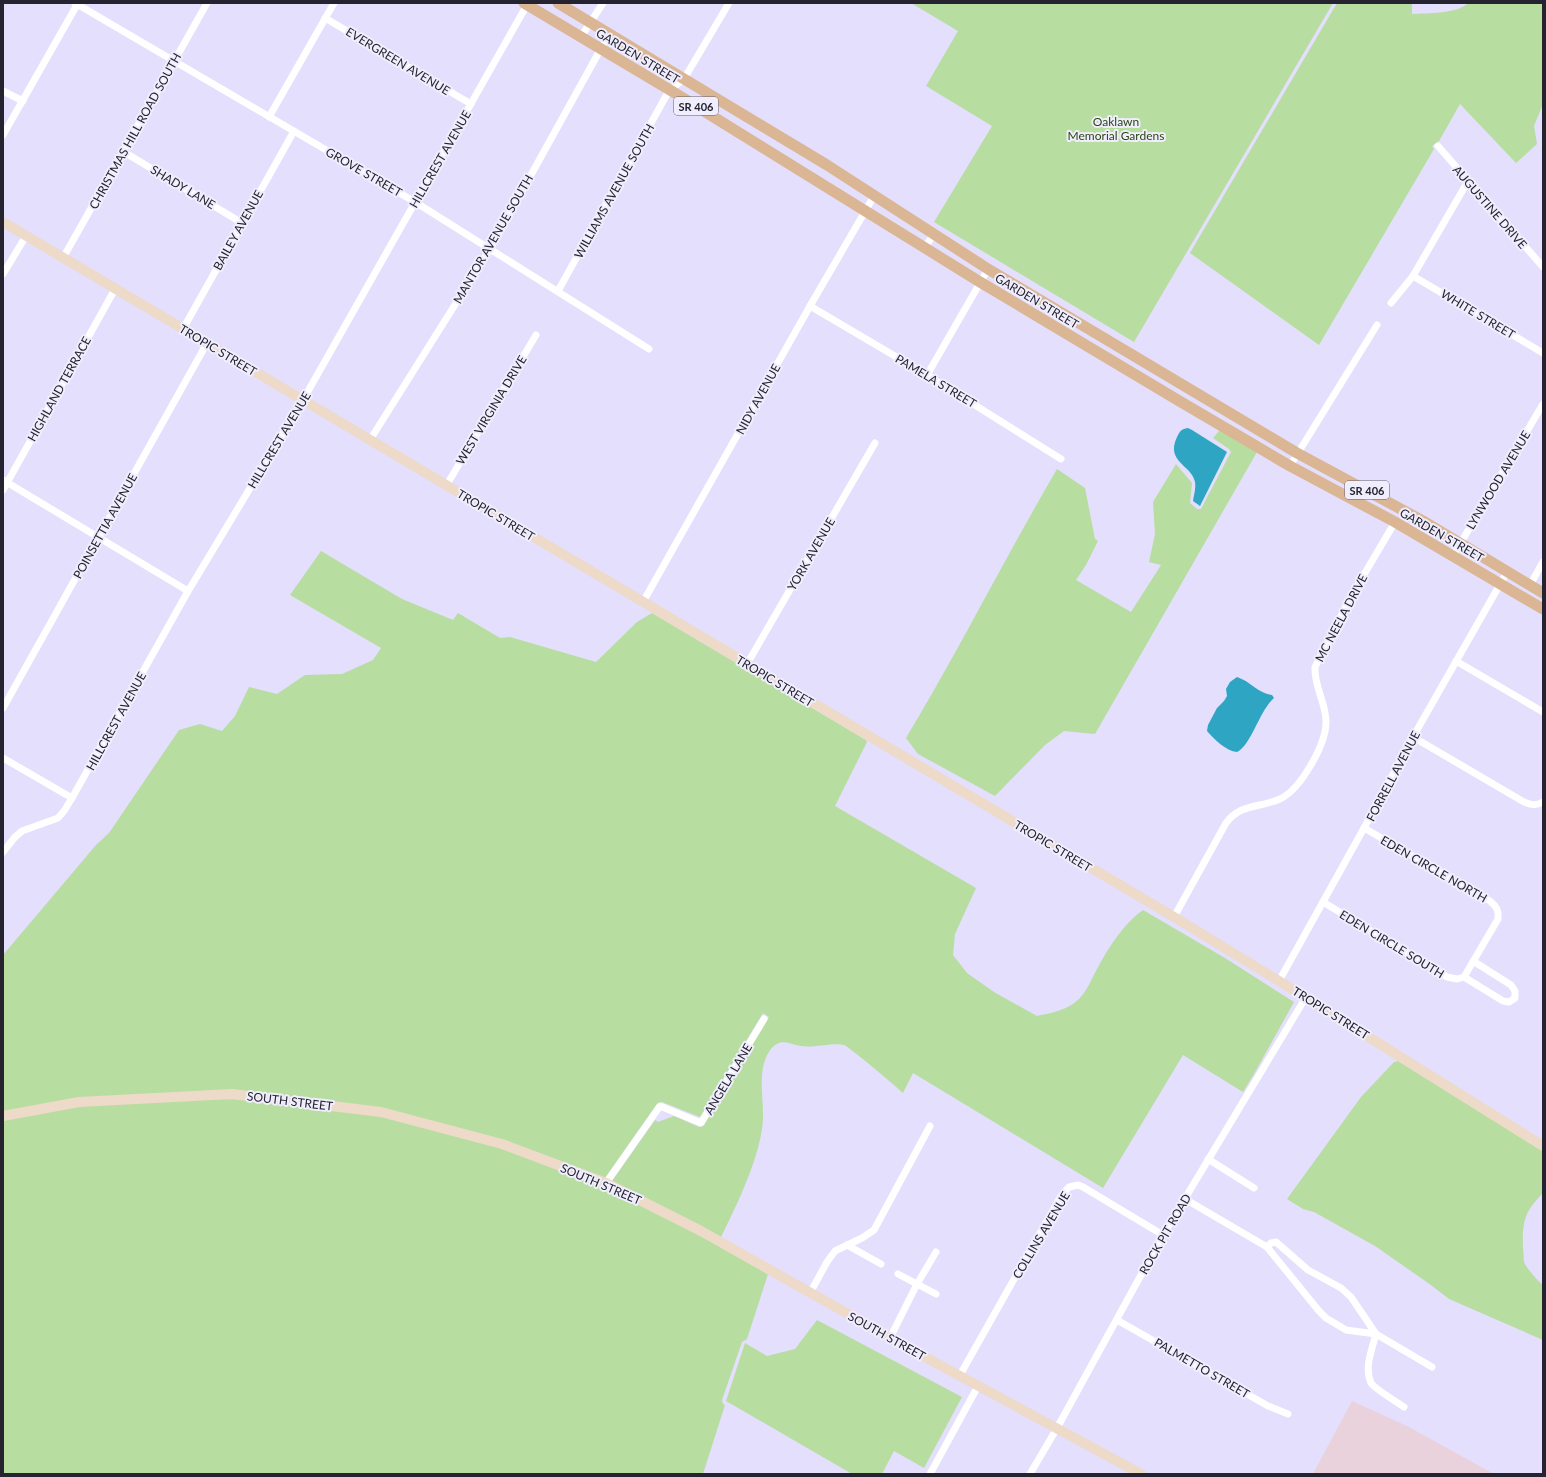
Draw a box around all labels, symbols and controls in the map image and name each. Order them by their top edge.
street label: EVERGREEN AVENUE [343,24,453,98]
street label: GARDEN STREET [594,25,682,87]
street label: CHRISTMAS HILL ROAD SOUTH [86,50,184,212]
road number: SR 406 [674,97,718,115]
street label: HILLCREST AVENUE [406,107,474,210]
park label: Oaklawn Memorial Gardens [1068,114,1164,143]
street label: WILLIAMS AVENUE SOUTH [571,121,657,261]
street label: GROVE STREET [323,144,405,200]
street label: SHADY LANE [148,162,218,212]
street label: AUGUSTINE DRIVE [1450,162,1530,252]
street label: MANTOR AVENUE SOUTH [450,172,536,306]
street label: BAILEY AVENUE [210,187,266,273]
street label: GARDEN STREET [993,270,1081,332]
street label: WHITE STREET [1438,286,1518,342]
street label: TROPIC STREET [176,321,260,379]
street label: HIGHLAND TERRACE [24,334,94,444]
street label: PAMELA STREET [893,351,979,411]
street label: WEST VIRGINIA DRIVE [452,353,530,467]
street label: NIDY AVENUE [732,361,784,437]
street label: HILLCREST AVENUE [244,389,314,491]
street label: LYNWOOD AVENUE [1463,428,1533,532]
street label: POINSETTIA AVENUE [70,471,140,581]
road number: SR 406 [1345,481,1389,499]
street label: TROPIC STREET [454,486,538,544]
street label: GARDEN STREET [1397,505,1487,565]
street label: YORK AVENUE [784,515,838,593]
street label: MC NEELA DRIVE [1312,571,1370,664]
street label: TROPIC STREET [733,652,817,710]
street label: HILLCREST AVENUE [83,669,149,773]
street label: FORRELL AVENUE [1363,728,1423,824]
street label: TROPIC STREET [1011,817,1095,875]
street label: EDEN CIRCLE NORTH [1378,832,1490,906]
street label: EDEN CIRCLE SOUTH [1337,907,1447,981]
street label: TROPIC STREET [1290,983,1372,1043]
street label: ANGELA LANE [701,1041,755,1117]
street label: SOUTH STREET [246,1088,334,1114]
street label: SOUTH STREET [558,1160,644,1208]
street label: COLLINS AVENUE [1009,1189,1073,1281]
street label: ROCK PIT ROAD [1136,1191,1194,1277]
street label: SOUTH STREET [846,1309,928,1363]
street label: PALMETTO STREET [1152,1335,1252,1401]

